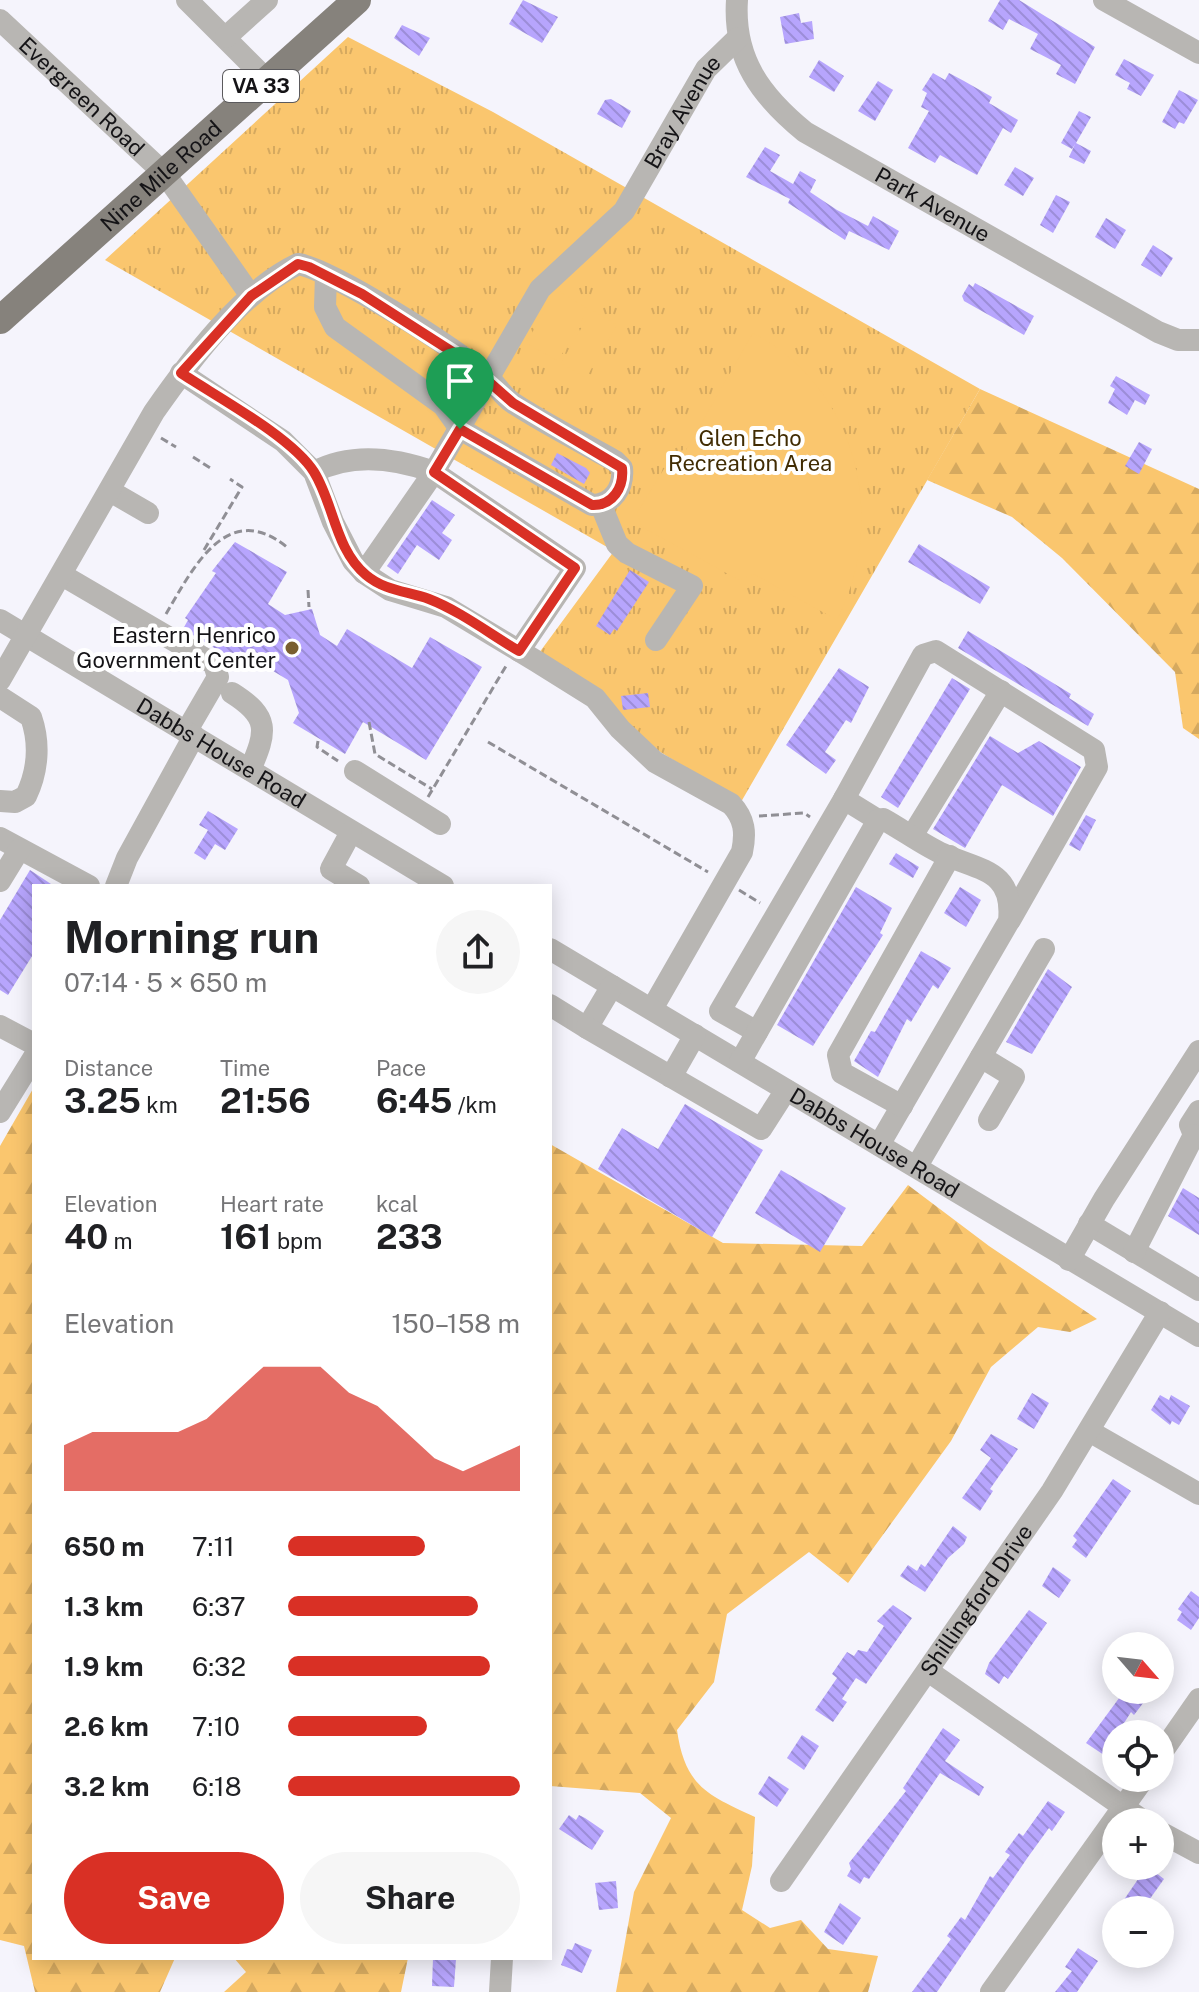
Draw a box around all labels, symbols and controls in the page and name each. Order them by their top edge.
street label: Evergreen Road [14,32,150,161]
street label: Bray Avenue [638,49,726,173]
road number: VA 33 [223,70,299,102]
street label: Nine Mile Road [95,115,227,237]
street label: Park Avenue [871,162,995,247]
pin [426,347,494,429]
icon: arrive [438,359,482,403]
park label: Glen Echo Recreation Area [668,425,832,476]
place label: Eastern Henrico Government Center [76,622,276,673]
marker: Eastern Henrico Government Center [283,639,301,657]
street label: Dabbs House Road [132,692,311,814]
button: share [436,910,520,994]
text: Morning run [64,911,319,963]
text: 07:14 · 5 × 650 m [64,967,267,998]
text: Distance [64,1055,153,1081]
text: Time [220,1055,270,1081]
text: Pace [376,1055,426,1081]
text: 3.25 [64,1081,141,1121]
text: 21:56 [220,1081,311,1121]
text: 6:45 [376,1081,452,1121]
street label: Dabbs House Road [785,1082,964,1203]
text: km [141,1092,178,1118]
text: /km [452,1092,497,1118]
text: Elevation [64,1191,157,1217]
text: Heart rate [220,1191,324,1217]
text: kcal [376,1191,418,1217]
text: 40 [64,1217,108,1257]
text: 161 [220,1217,272,1257]
text: 233 [376,1217,443,1257]
text: m [108,1228,133,1254]
text: bpm [272,1228,322,1254]
text: Elevation [64,1308,174,1339]
text: 150–158 m [392,1308,520,1339]
street label: Shillingford Drive [914,1519,1038,1681]
text: 650 m [64,1531,145,1562]
text: 7:11 [192,1531,235,1562]
text: 1.3 km [64,1591,144,1622]
text: 6:37 [192,1591,246,1622]
north arrow [1102,1632,1174,1704]
map controls [1102,1632,1174,1968]
text: 1.9 km [64,1651,143,1682]
text: 6:32 [192,1651,246,1682]
text: 2.6 km [64,1711,149,1742]
text: 7:10 [192,1711,240,1742]
button: locate [1102,1720,1174,1792]
text: 3.2 km [64,1771,150,1802]
text: 6:18 [192,1771,241,1802]
button: + [1102,1808,1174,1880]
button: Save [64,1852,284,1944]
button: Share [300,1852,520,1944]
button: − [1102,1896,1174,1968]

